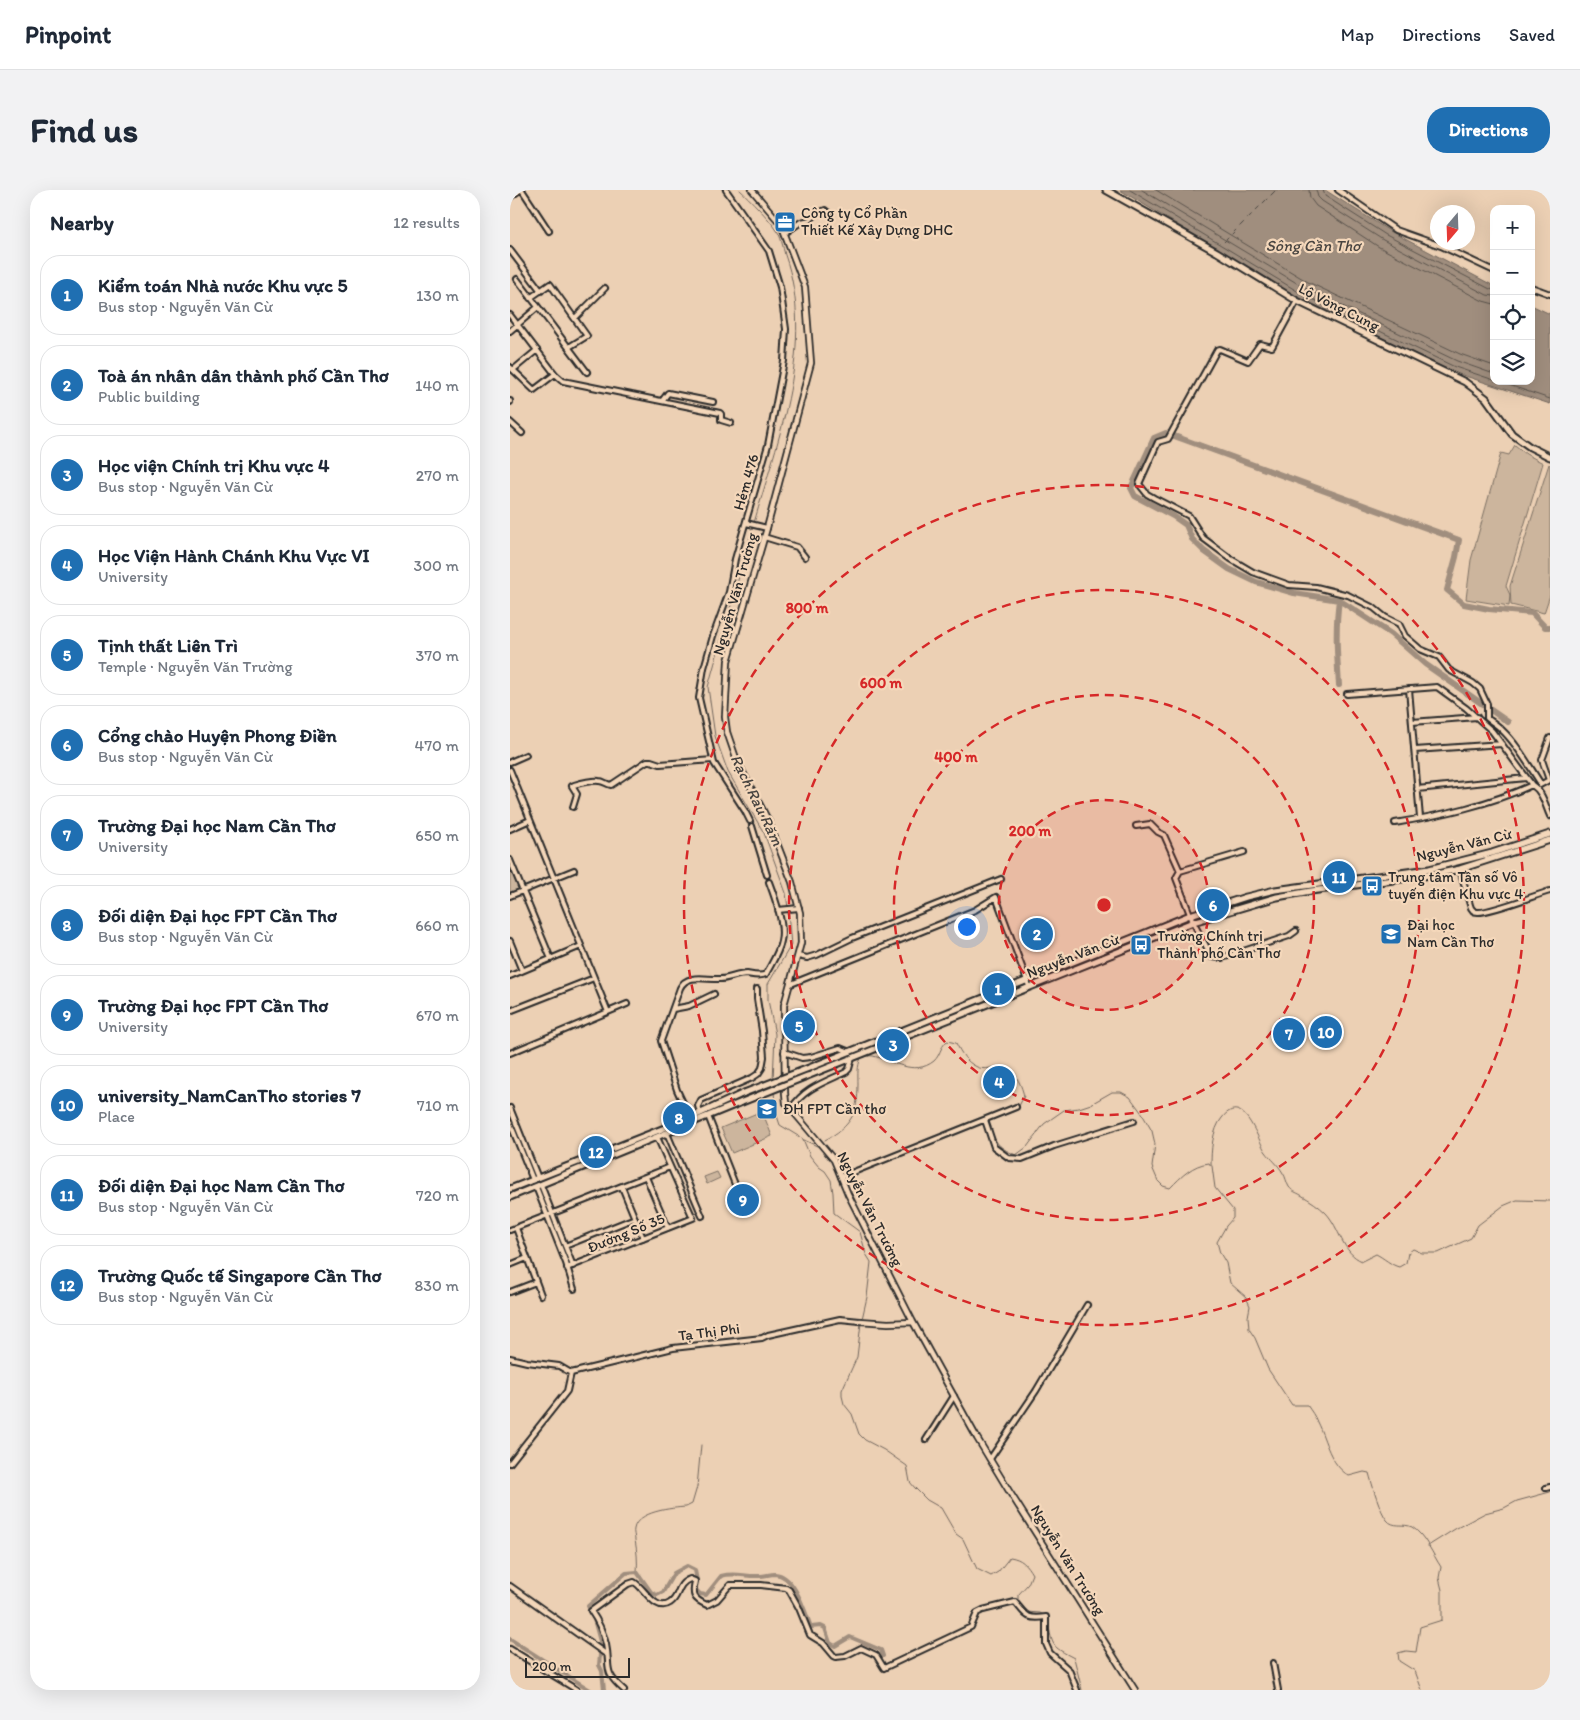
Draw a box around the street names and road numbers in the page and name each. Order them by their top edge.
street label: Lộ Vòng Cung [1296,279,1383,335]
street label: Hẻm 476 [729,452,763,512]
street label: Nguyễn Văn Trường [709,530,761,657]
street label: Nguyễn Văn Cừ [1414,824,1514,866]
street label: Nguyễn Văn Cừ [1024,930,1122,982]
street label: Nguyễn Văn Trường [833,1149,907,1270]
street label: Đường Số 35 [585,1209,667,1257]
street label: Tạ Thị Phi [677,1319,741,1345]
street label: Nguyễn Văn Trường [1027,1502,1109,1619]

